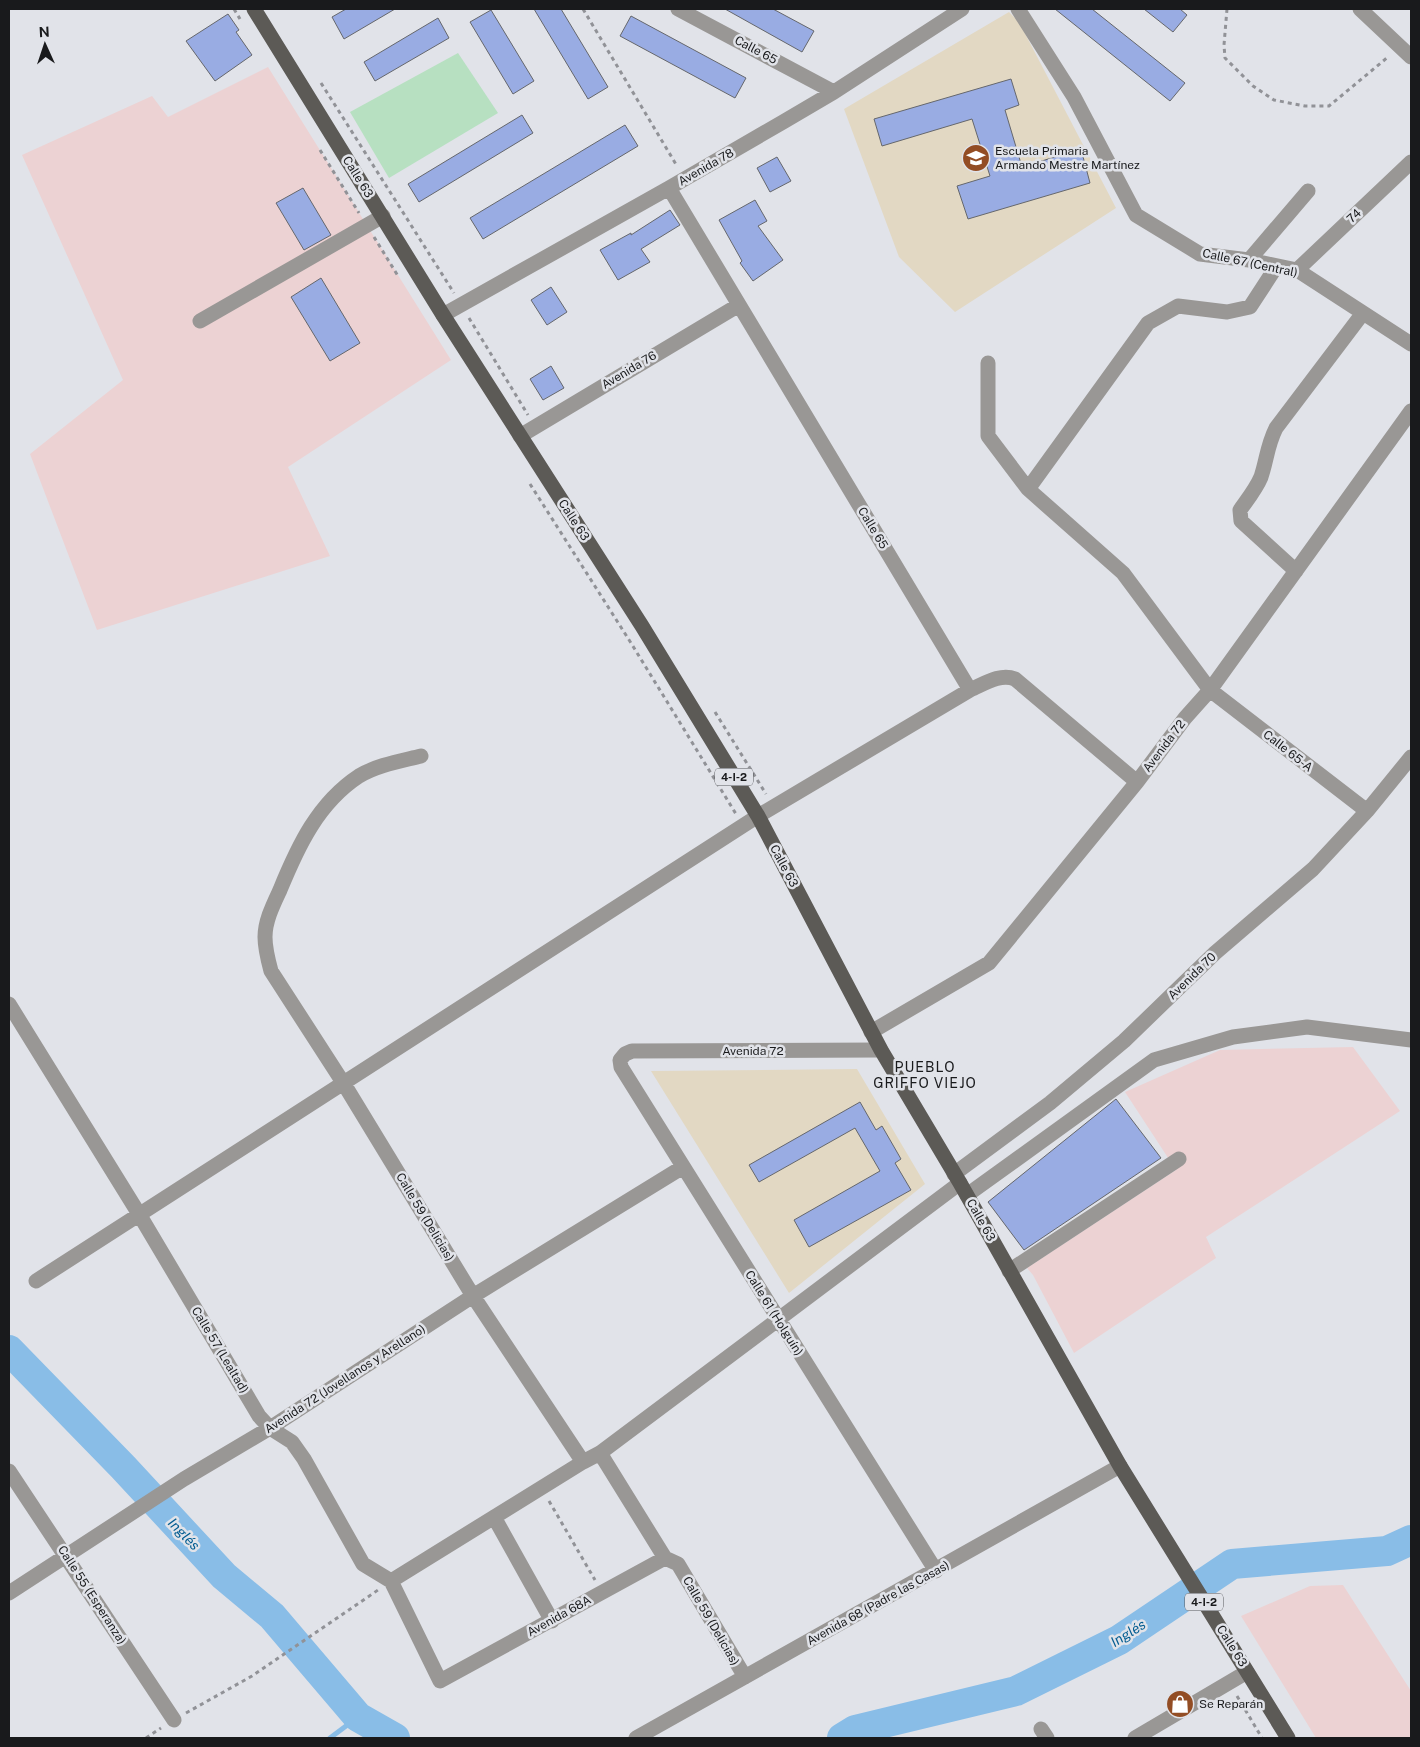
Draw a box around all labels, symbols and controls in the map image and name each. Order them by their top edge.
north arrow [20,20,70,70]
text: N [38,24,50,40]
street label: Calle 65 [732,33,780,67]
school or university icon: Escuela Primaria Armando Mestre Martínez [961,143,991,173]
place label: Escuela Primaria Armando Mestre Martínez [995,144,1140,172]
street label: Avenida 78 [676,145,736,189]
street label: Calle 63 [340,154,376,200]
street label: 74 [1344,206,1364,226]
street label: Calle 67 (Central) [1201,246,1299,280]
street label: Avenida 76 [599,348,659,392]
street label: Calle 63 [556,497,592,543]
street label: Calle 65 [855,505,891,552]
street label: Avenida 72 [1140,717,1188,775]
street label: Calle 65-A [1260,727,1316,775]
road number: 4-I-2 [715,769,753,786]
street label: Calle 63 [767,842,801,890]
street label: Avenida 70 [1165,950,1219,1002]
street label: Avenida 72 [722,1044,784,1058]
district label: PUEBLO GRIFFO VIEJO [873,1059,977,1091]
street label: Calle 59 (Delicias) [393,1170,457,1264]
street label: Calle 63 [964,1196,998,1244]
street label: Calle 61 (Holguín) [742,1268,806,1358]
street label: Calle 57 (Lealtad) [189,1304,251,1396]
street label: Avenida 72 (Jovellanos y Arellano) [262,1322,428,1436]
water label: Inglés [165,1515,203,1553]
street label: Calle 55 (Esperanza) [55,1543,129,1647]
street label: Avenida 68 (Padre las Casas) [804,1558,952,1648]
street label: Calle 59 (Delicias) [680,1574,742,1668]
street label: Avenida 68A [525,1592,594,1639]
road number: 4-I-2 [1185,1594,1223,1610]
water label: Inglés [1107,1616,1149,1650]
street label: Calle 63 [1214,1623,1250,1669]
shop icon: Se Reparán [1165,1689,1195,1719]
place label: Se Reparán [1199,1697,1263,1711]

